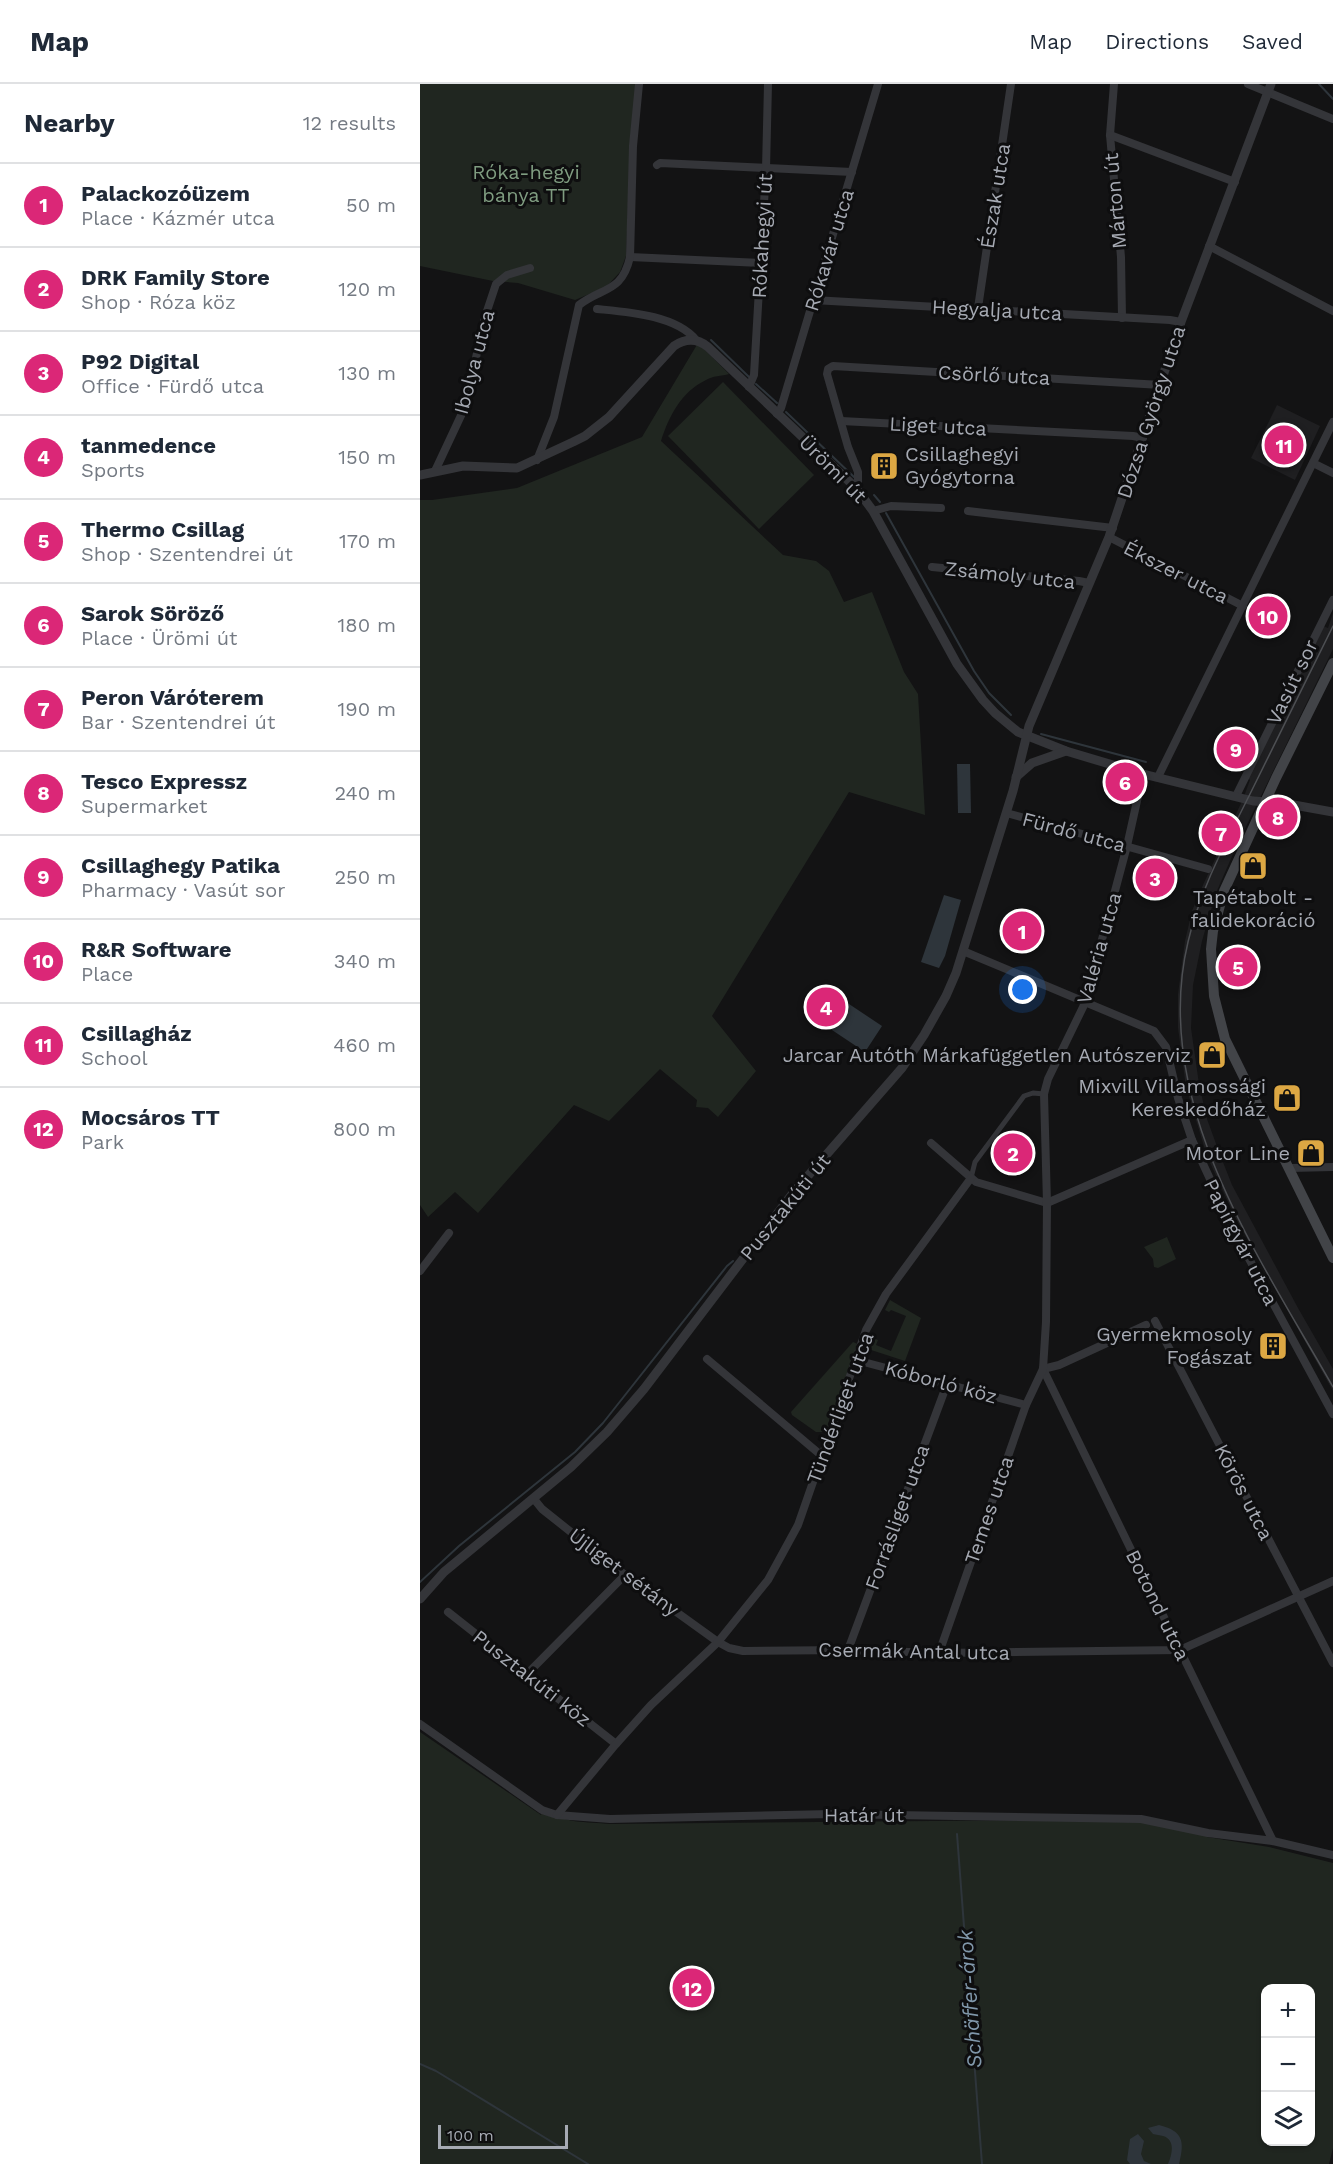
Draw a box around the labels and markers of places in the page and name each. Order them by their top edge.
pin: 11 [1264,422,1304,468]
place label: Csillaghegyi Gyógytorna [905,442,1019,489]
building icon: Csillaghegyi Gyógytorna [868,450,900,482]
pin: 10 [1248,594,1288,638]
pin: 9 [1216,726,1256,772]
pin: 6 [1106,760,1144,804]
pin: 8 [1258,794,1298,840]
pin: 7 [1202,810,1240,855]
shop icon: Tapétabolt - falidekoráció [1237,850,1269,882]
pin: 3 [1136,856,1174,900]
place label: Tapétabolt - falidekoráció [1191,885,1315,932]
pin: 1 [1002,908,1042,954]
pin: 5 [1218,944,1258,990]
pin: 4 [806,984,846,1030]
shop icon: Jarcar Autóth Márkafüggetlen Autószerviz [1196,1039,1228,1071]
place label: Jarcar Autóth Márkafüggetlen Autószerviz [783,1043,1191,1067]
place label: Mixvill Villamossági Kereskedőház [1078,1074,1266,1121]
shop icon: Mixvill Villamossági Kereskedőház [1271,1082,1303,1114]
pin: 2 [994,1130,1032,1176]
shop icon: Motor Line [1295,1137,1327,1169]
place label: Motor Line [1185,1141,1290,1165]
place label: Gyermekmosoly Fogászat [1096,1322,1253,1369]
building icon: Gyermekmosoly Fogászat [1257,1330,1289,1362]
pin: 12 [672,1966,712,2010]

